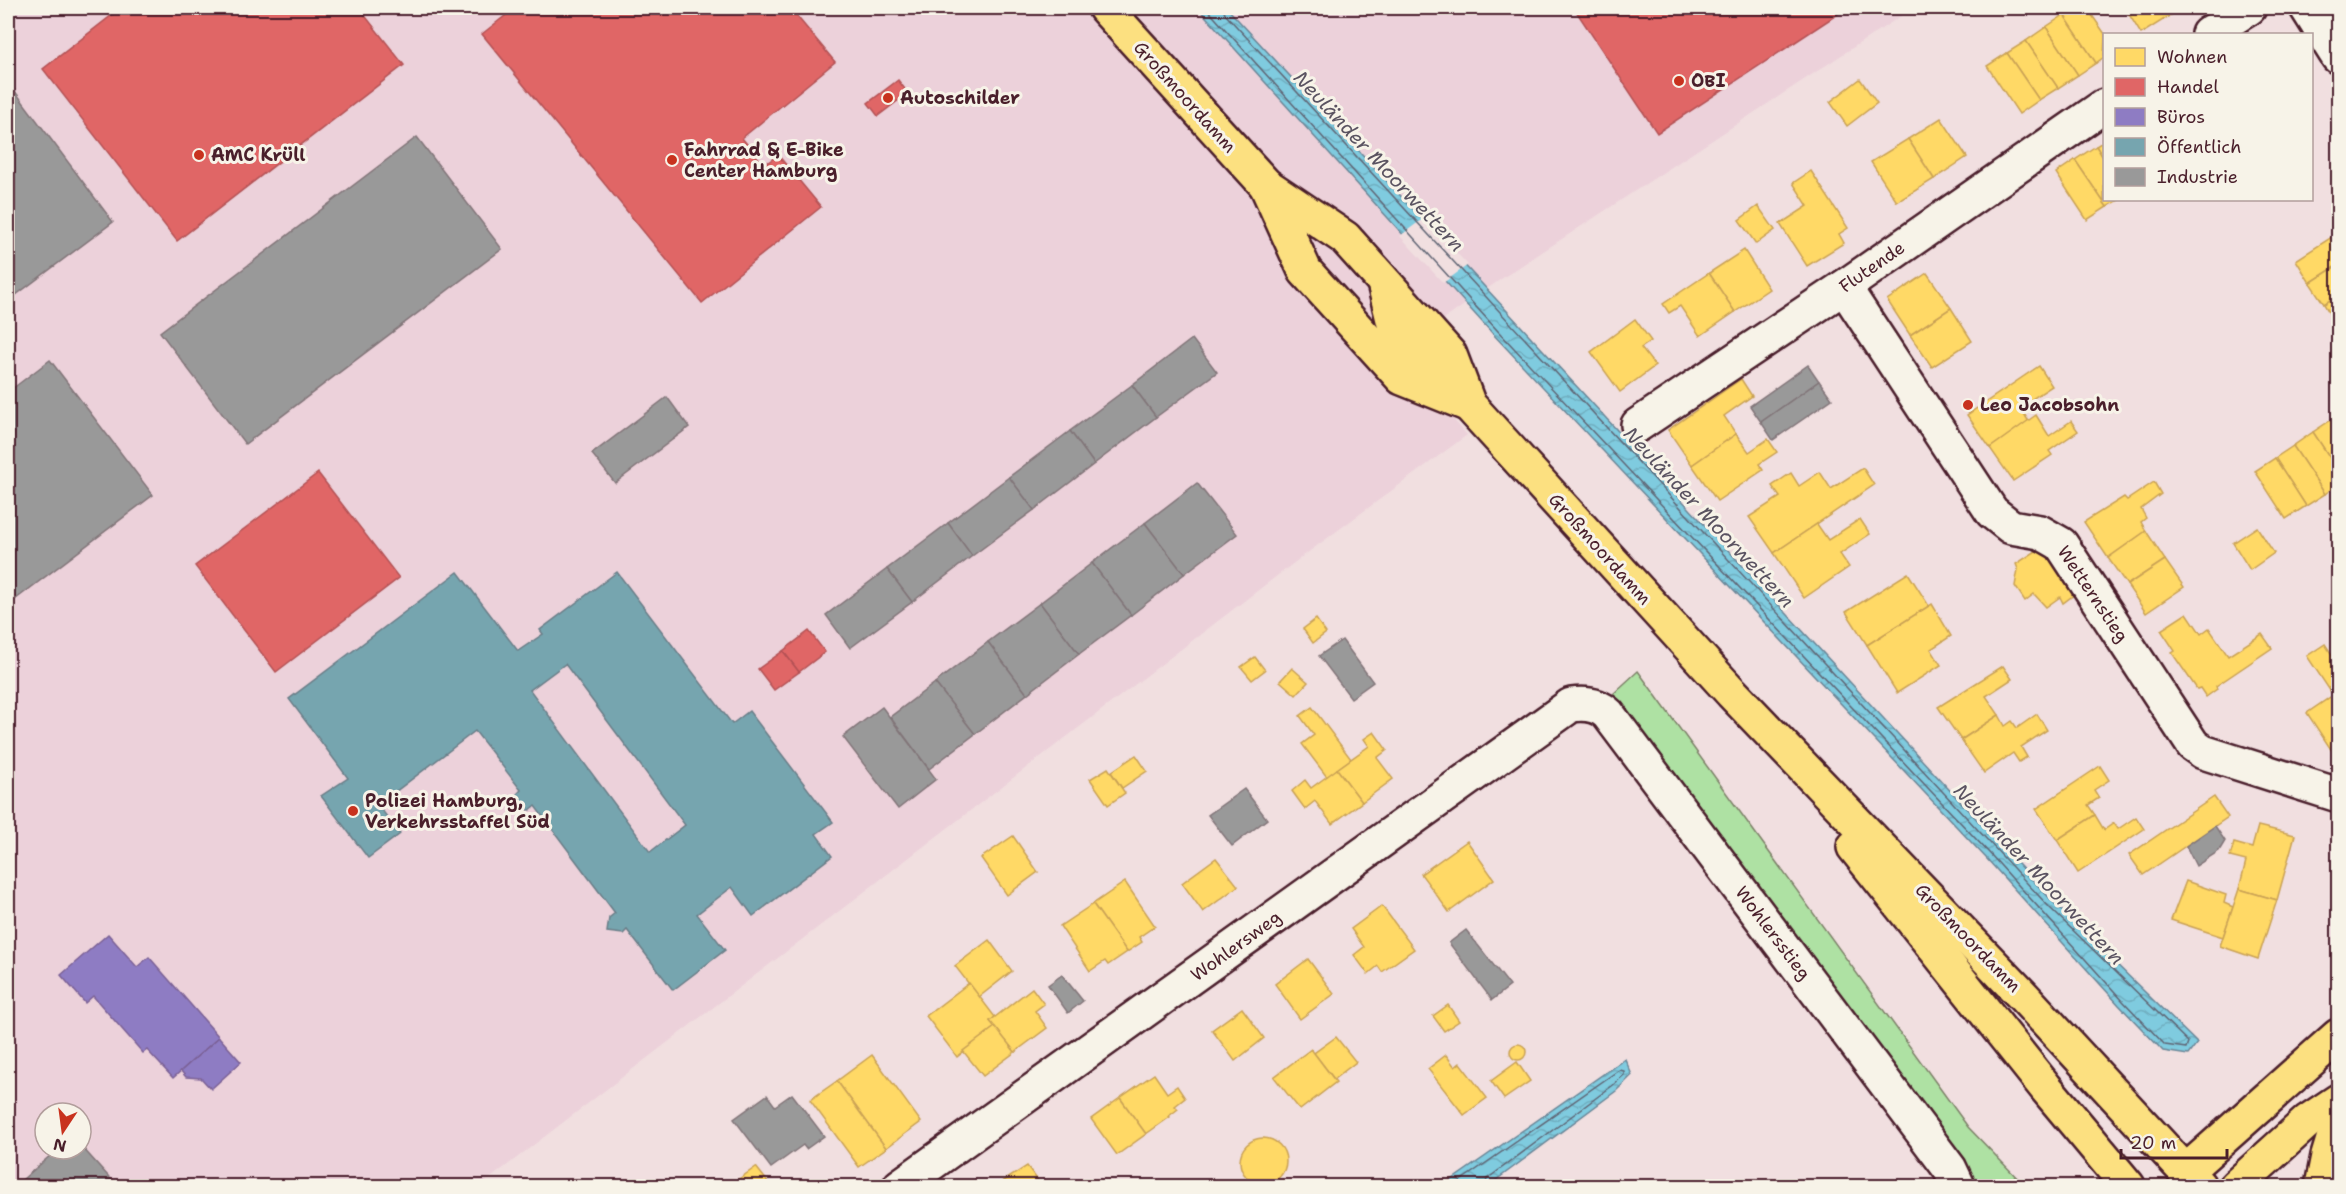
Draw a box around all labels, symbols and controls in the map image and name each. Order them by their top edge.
legend [2103,33,2313,201]
street label: Großmoordamm [1128,36,1242,158]
text: Wohnen [2157,45,2227,69]
water label: Neuländer Moorwettern [1288,65,1470,257]
place label: OBI [1691,69,1726,93]
marker: OBI [1672,74,1686,88]
text: Handel [2157,75,2219,99]
place label: Autoschilder [900,86,1020,110]
marker: Autoschilder [881,91,895,105]
text: Büros [2157,105,2205,129]
text: Öffentlich [2157,135,2241,159]
place label: Fahrrad & E-Bike Center Hamburg [684,138,844,183]
place label: AMC Krüll [211,143,306,167]
marker: AMC Krüll [192,148,206,162]
marker: Fahrrad & E-Bike Center Hamburg [665,153,679,167]
text: Industrie [2157,165,2238,189]
street label: Flutende [1834,236,1910,298]
place label: Leo Jacobsohn [1980,393,2119,417]
marker: Leo Jacobsohn [1961,398,1975,412]
water label: Neuländer Moorwettern [1618,421,1800,613]
street label: Großmoordamm [1543,488,1657,610]
street label: Wetternstieg [2052,541,2134,647]
water label: Neuländer Moorwettern [1948,778,2130,970]
place label: Polizei Hamburg, Verkehrsstaffel Süd [365,789,550,834]
marker: Polizei Hamburg, Verkehrsstaffel Süd [346,804,360,818]
street label: Großmoordamm [1910,878,2026,998]
street label: Wohlersstieg [1730,881,1816,985]
street label: Wohlersweg [1186,905,1286,987]
north arrow [33,1101,93,1161]
scale bar [2121,1122,2228,1160]
text: 20 m [2130,1131,2176,1155]
text: N [51,1133,68,1157]

